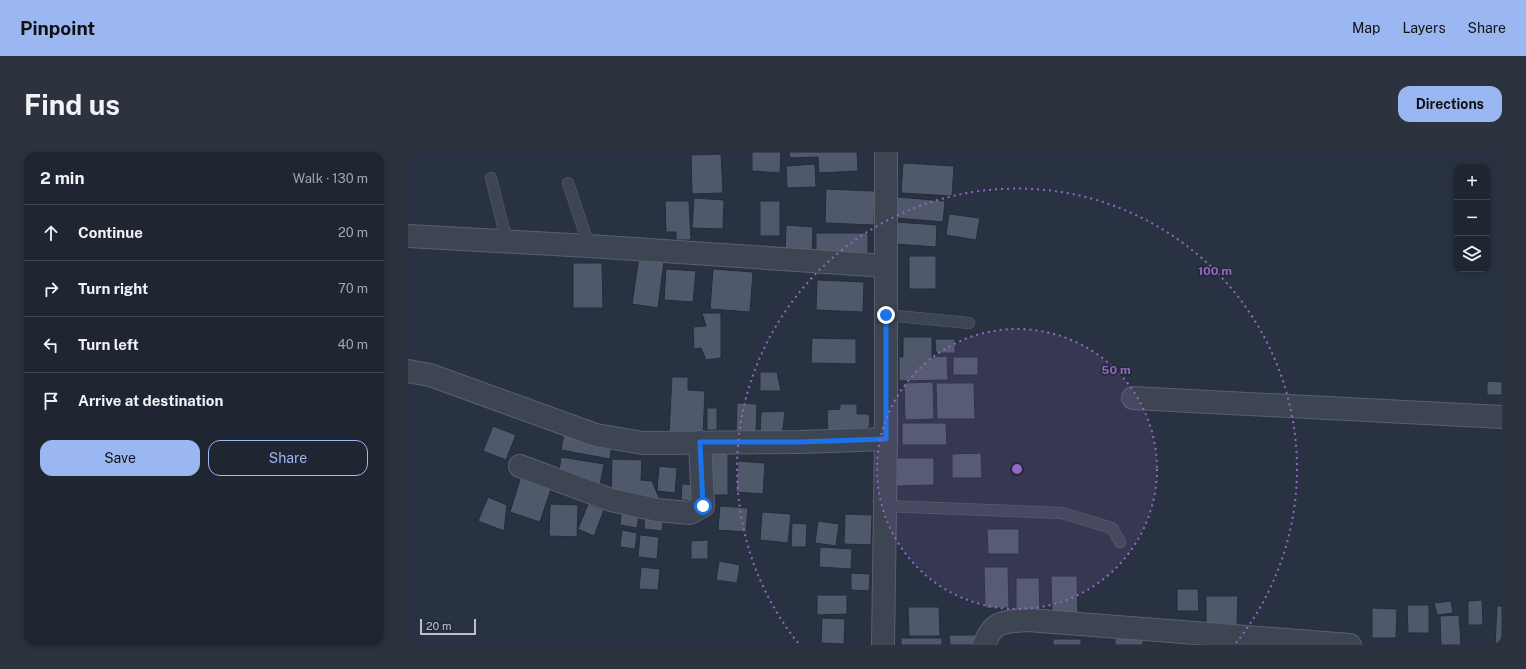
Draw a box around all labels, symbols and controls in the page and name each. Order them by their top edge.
text: Pinpoint [20,17,95,39]
text: Map [1352,20,1380,36]
text: Layers [1402,20,1446,36]
text: Share [1468,20,1506,36]
button: Directions [1398,86,1502,122]
text: Find us [24,88,120,121]
map controls [1454,164,1490,272]
button: + [1454,164,1490,200]
text: 2 min [40,168,85,188]
text: Walk · 130 m [293,171,368,186]
button: − [1454,200,1490,236]
icon: ahead [40,222,62,244]
text: Continue [78,224,143,241]
text: 20 m [338,225,368,240]
button: layers [1454,236,1490,272]
text: 100 m [1198,264,1232,278]
icon: right [40,278,62,300]
text: Turn right [78,280,148,297]
text: 70 m [338,281,368,296]
route end [877,306,895,324]
icon: left [40,334,62,356]
text: Turn left [78,336,139,353]
text: 40 m [337,337,368,352]
text: 50 m [1101,363,1131,377]
icon: arrive [40,390,62,412]
text: Arrive at destination [78,392,223,409]
button: Save [40,440,200,476]
button: Share [208,440,368,476]
centre of rings [1010,462,1024,476]
route start [694,497,712,515]
scale bar [420,617,476,636]
text: 20 m [426,620,451,632]

